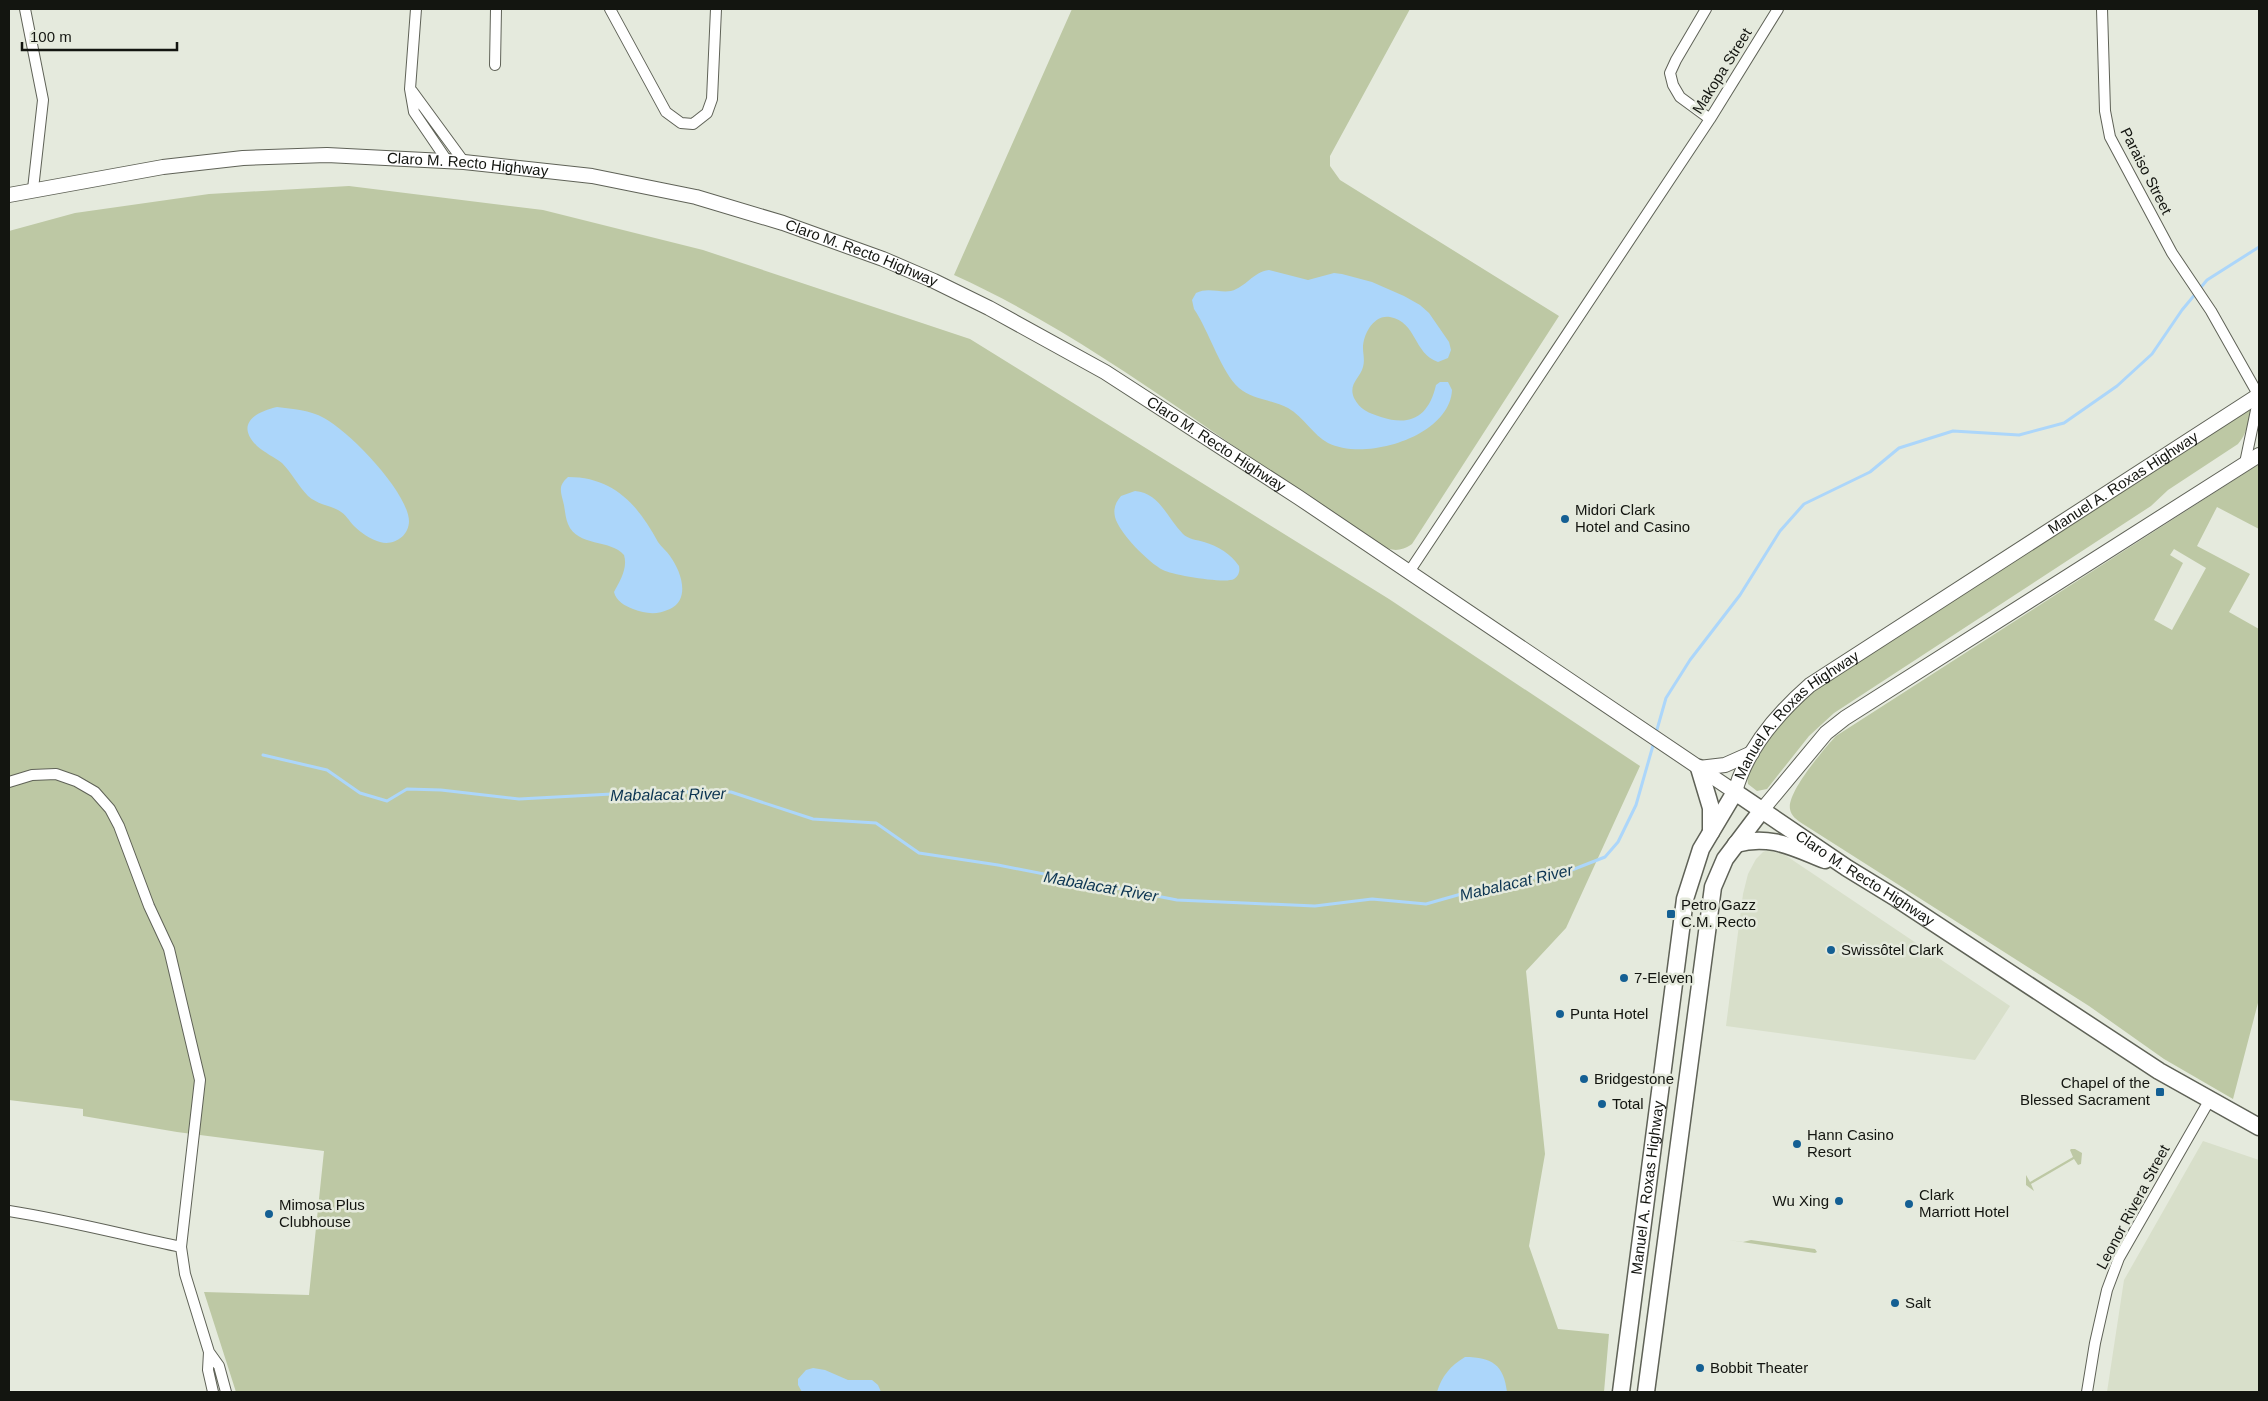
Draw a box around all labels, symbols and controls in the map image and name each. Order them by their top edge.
scale bar [22,20,178,52]
street label: Makopa Street [1689,24,1755,117]
text: 100 m [30,28,72,45]
street label: Paraiso Street [2117,125,2176,218]
street label: Claro M. Recto Highway [387,149,550,179]
street label: Claro M. Recto Highway [783,216,941,290]
street label: Claro M. Recto Highway [1144,392,1289,495]
street label: Manuel A. Roxas Highway [2045,427,2201,537]
place label: Midori Clark Hotel and Casino [1575,501,1690,535]
marker: Midori Clark Hotel and Casino [1559,513,1571,525]
street label: Manuel A. Roxas Highway [1731,647,1862,782]
water label: Mabalacat River [610,785,727,804]
street label: Claro M. Recto Highway [1793,827,1938,929]
water label: Mabalacat River [1458,861,1575,904]
water label: Mabalacat River [1043,868,1160,905]
place label: Petro Gazz C.M. Recto [1681,896,1756,930]
marker: Petro Gazz C.M. Recto [1665,908,1677,920]
place label: Swissôtel Clark [1841,941,1944,958]
marker: Swissôtel Clark [1825,944,1837,956]
place label: 7-Eleven [1634,969,1693,986]
marker: 7-Eleven [1618,972,1630,984]
place label: Punta Hotel [1570,1005,1648,1022]
marker: Punta Hotel [1554,1008,1566,1020]
place label: Bridgestone [1594,1070,1674,1087]
marker: Bridgestone [1578,1073,1590,1085]
place label: Chapel of the Blessed Sacrament [2020,1074,2151,1108]
marker: Chapel of the Blessed Sacrament [2154,1086,2166,1098]
place label: Total [1612,1095,1644,1112]
marker: Total [1596,1098,1608,1110]
street label: Manuel A. Roxas Highway [1627,1099,1667,1276]
place label: Hann Casino Resort [1807,1126,1894,1160]
marker: Hann Casino Resort [1791,1138,1803,1150]
street label: Leonor Rivera Street [2093,1141,2173,1272]
place label: Clark Marriott Hotel [1919,1186,2009,1220]
place label: Wu Xing [1773,1192,1829,1209]
marker: Wu Xing [1833,1195,1845,1207]
place label: Mimosa Plus Clubhouse [279,1196,365,1230]
marker: Clark Marriott Hotel [1903,1198,1915,1210]
marker: Mimosa Plus Clubhouse [263,1208,275,1220]
place label: Salt [1905,1294,1932,1311]
marker: Salt [1889,1297,1901,1309]
place label: Bobbit Theater [1710,1359,1808,1376]
marker: Bobbit Theater [1694,1362,1706,1374]

